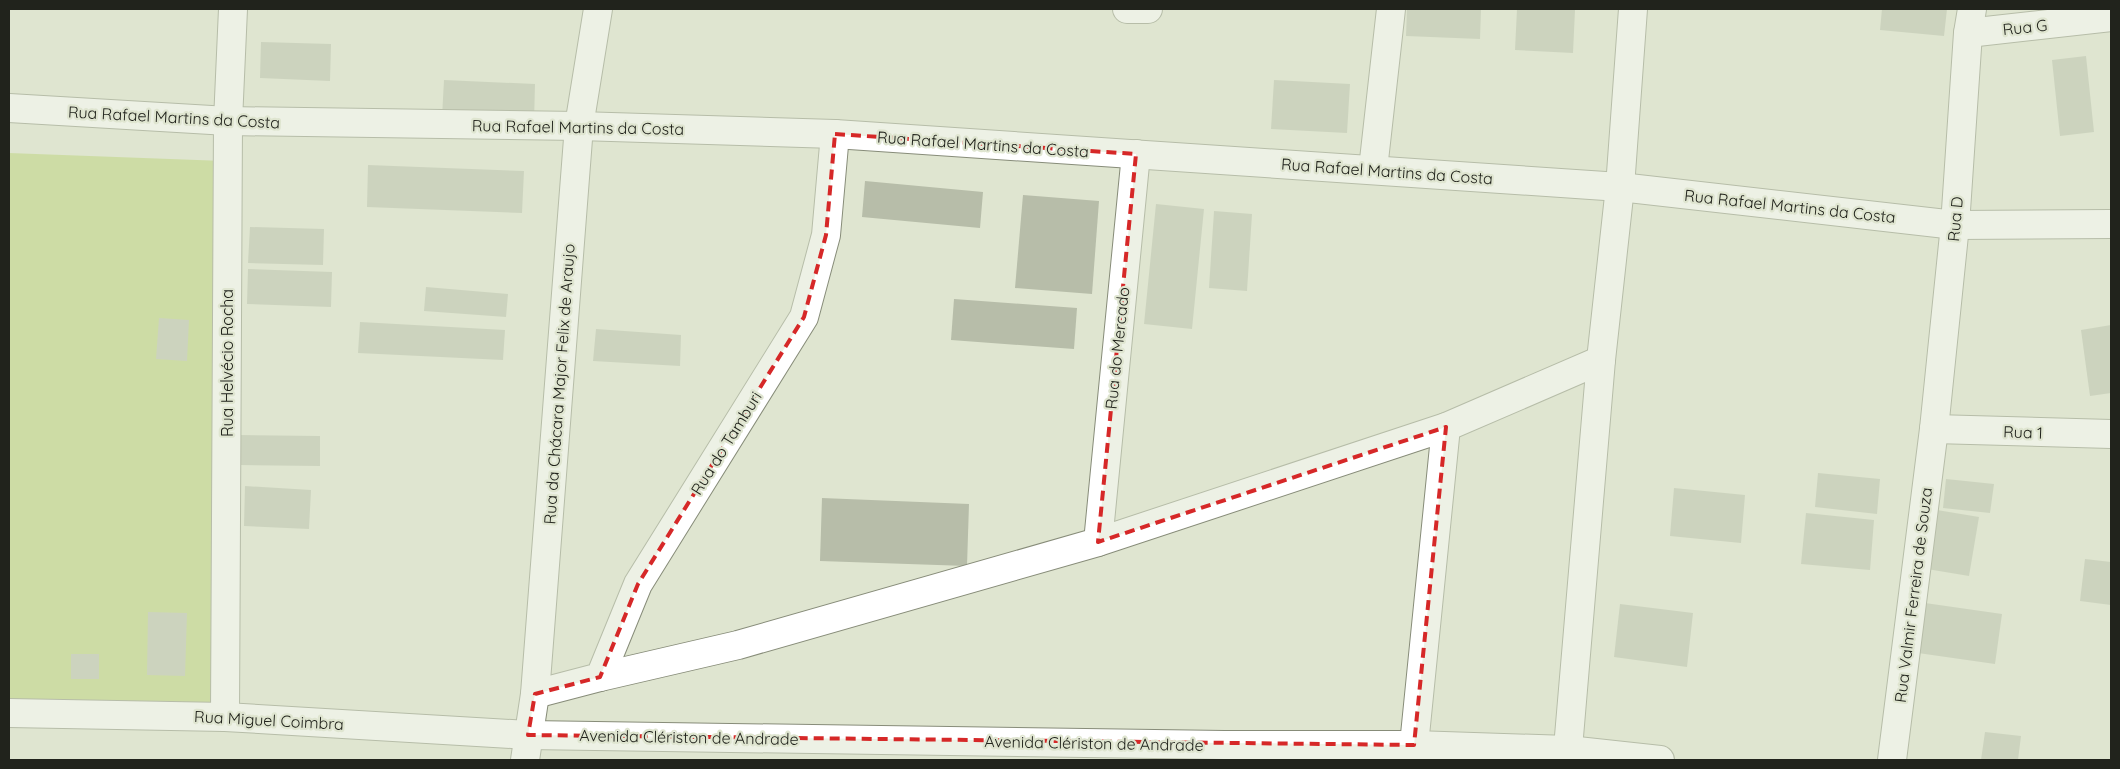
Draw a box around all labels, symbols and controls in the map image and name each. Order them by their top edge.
street label: Rua G [2002,15,2048,39]
street label: Rua Rafael Martins da Costa [67,101,281,133]
street label: Rua Rafael Martins da Costa [472,115,684,139]
street label: Rua Rafael Martins da Costa [876,127,1090,161]
street label: Rua Rafael Martins da Costa [1280,154,1494,188]
street label: Rua Rafael Martins da Costa [1683,185,1897,227]
street label: Rua D [1943,196,1967,242]
street label: Rua da Chácara Major Felix de Araujo [539,243,579,525]
street label: Rua do Mercado [1101,286,1133,410]
street label: Rua Helvécio Rocha [217,289,237,437]
street label: Rua do Tamburi [686,388,766,498]
street label: Rua 1 [2003,421,2043,443]
street label: Rua Valmir Ferreira de Souza [1890,486,1936,704]
street label: Rua Miguel Coimbra [194,706,344,734]
street label: Avenida Clériston de Andrade [579,725,799,749]
street label: Avenida Clériston de Andrade [984,731,1204,755]

